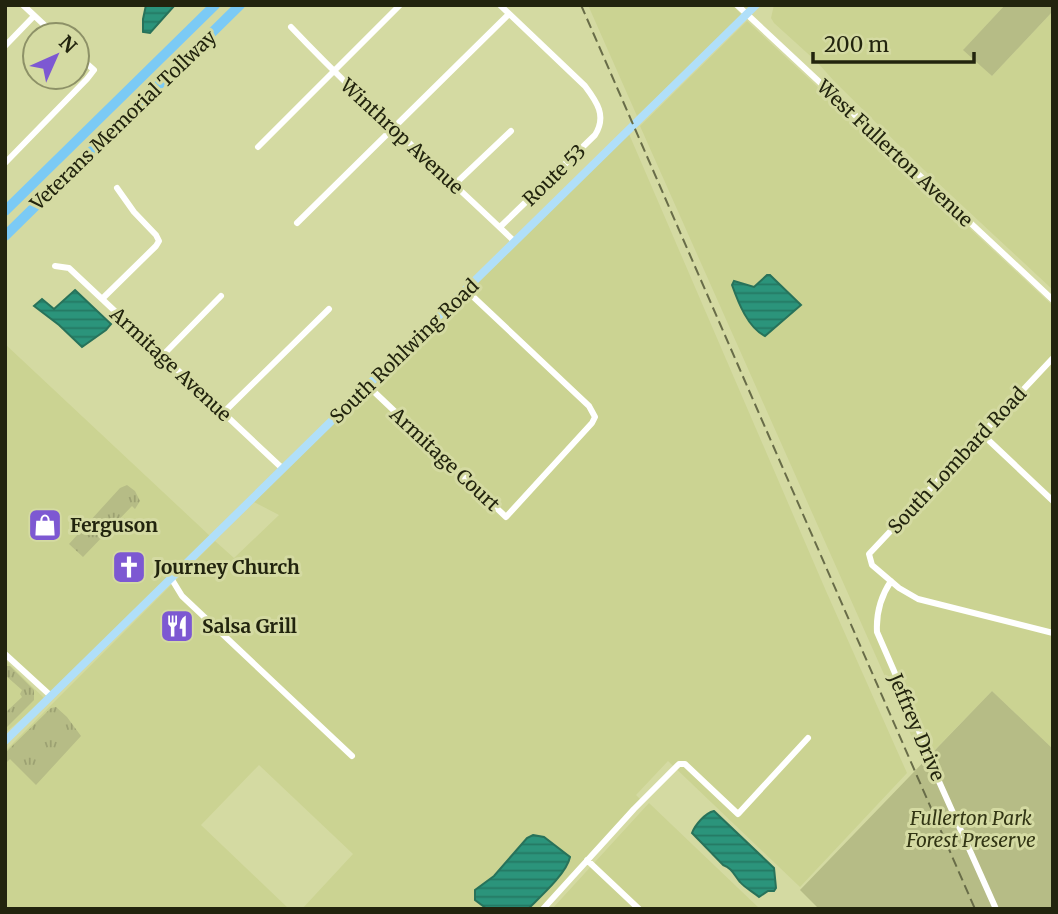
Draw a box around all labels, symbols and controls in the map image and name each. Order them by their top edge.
north arrow [21,21,91,91]
scale bar [813,21,974,65]
street label: Veterans Memorial Tollway [24,25,221,216]
text: N [54,30,82,58]
text: 200 m [824,31,889,58]
street label: Winthrop Avenue [335,72,468,199]
street label: West Fullerton Avenue [811,74,978,232]
street label: Route 53 [517,139,591,211]
street label: South Rohlwing Road [325,274,483,428]
street label: Armitage Avenue [105,301,237,426]
street label: South Lombard Road [883,382,1031,538]
street label: Armitage Court [384,401,505,516]
shop icon: Ferguson [26,506,64,544]
place label: Ferguson [70,513,158,537]
church icon: Journey Church [110,548,148,586]
place label: Journey Church [153,555,300,579]
restaurant icon: Salsa Grill [158,607,196,645]
place label: Salsa Grill [202,614,297,638]
street label: Jeffrey Drive [883,669,950,784]
park label: Fullerton Park Forest Preserve [905,806,1036,852]

